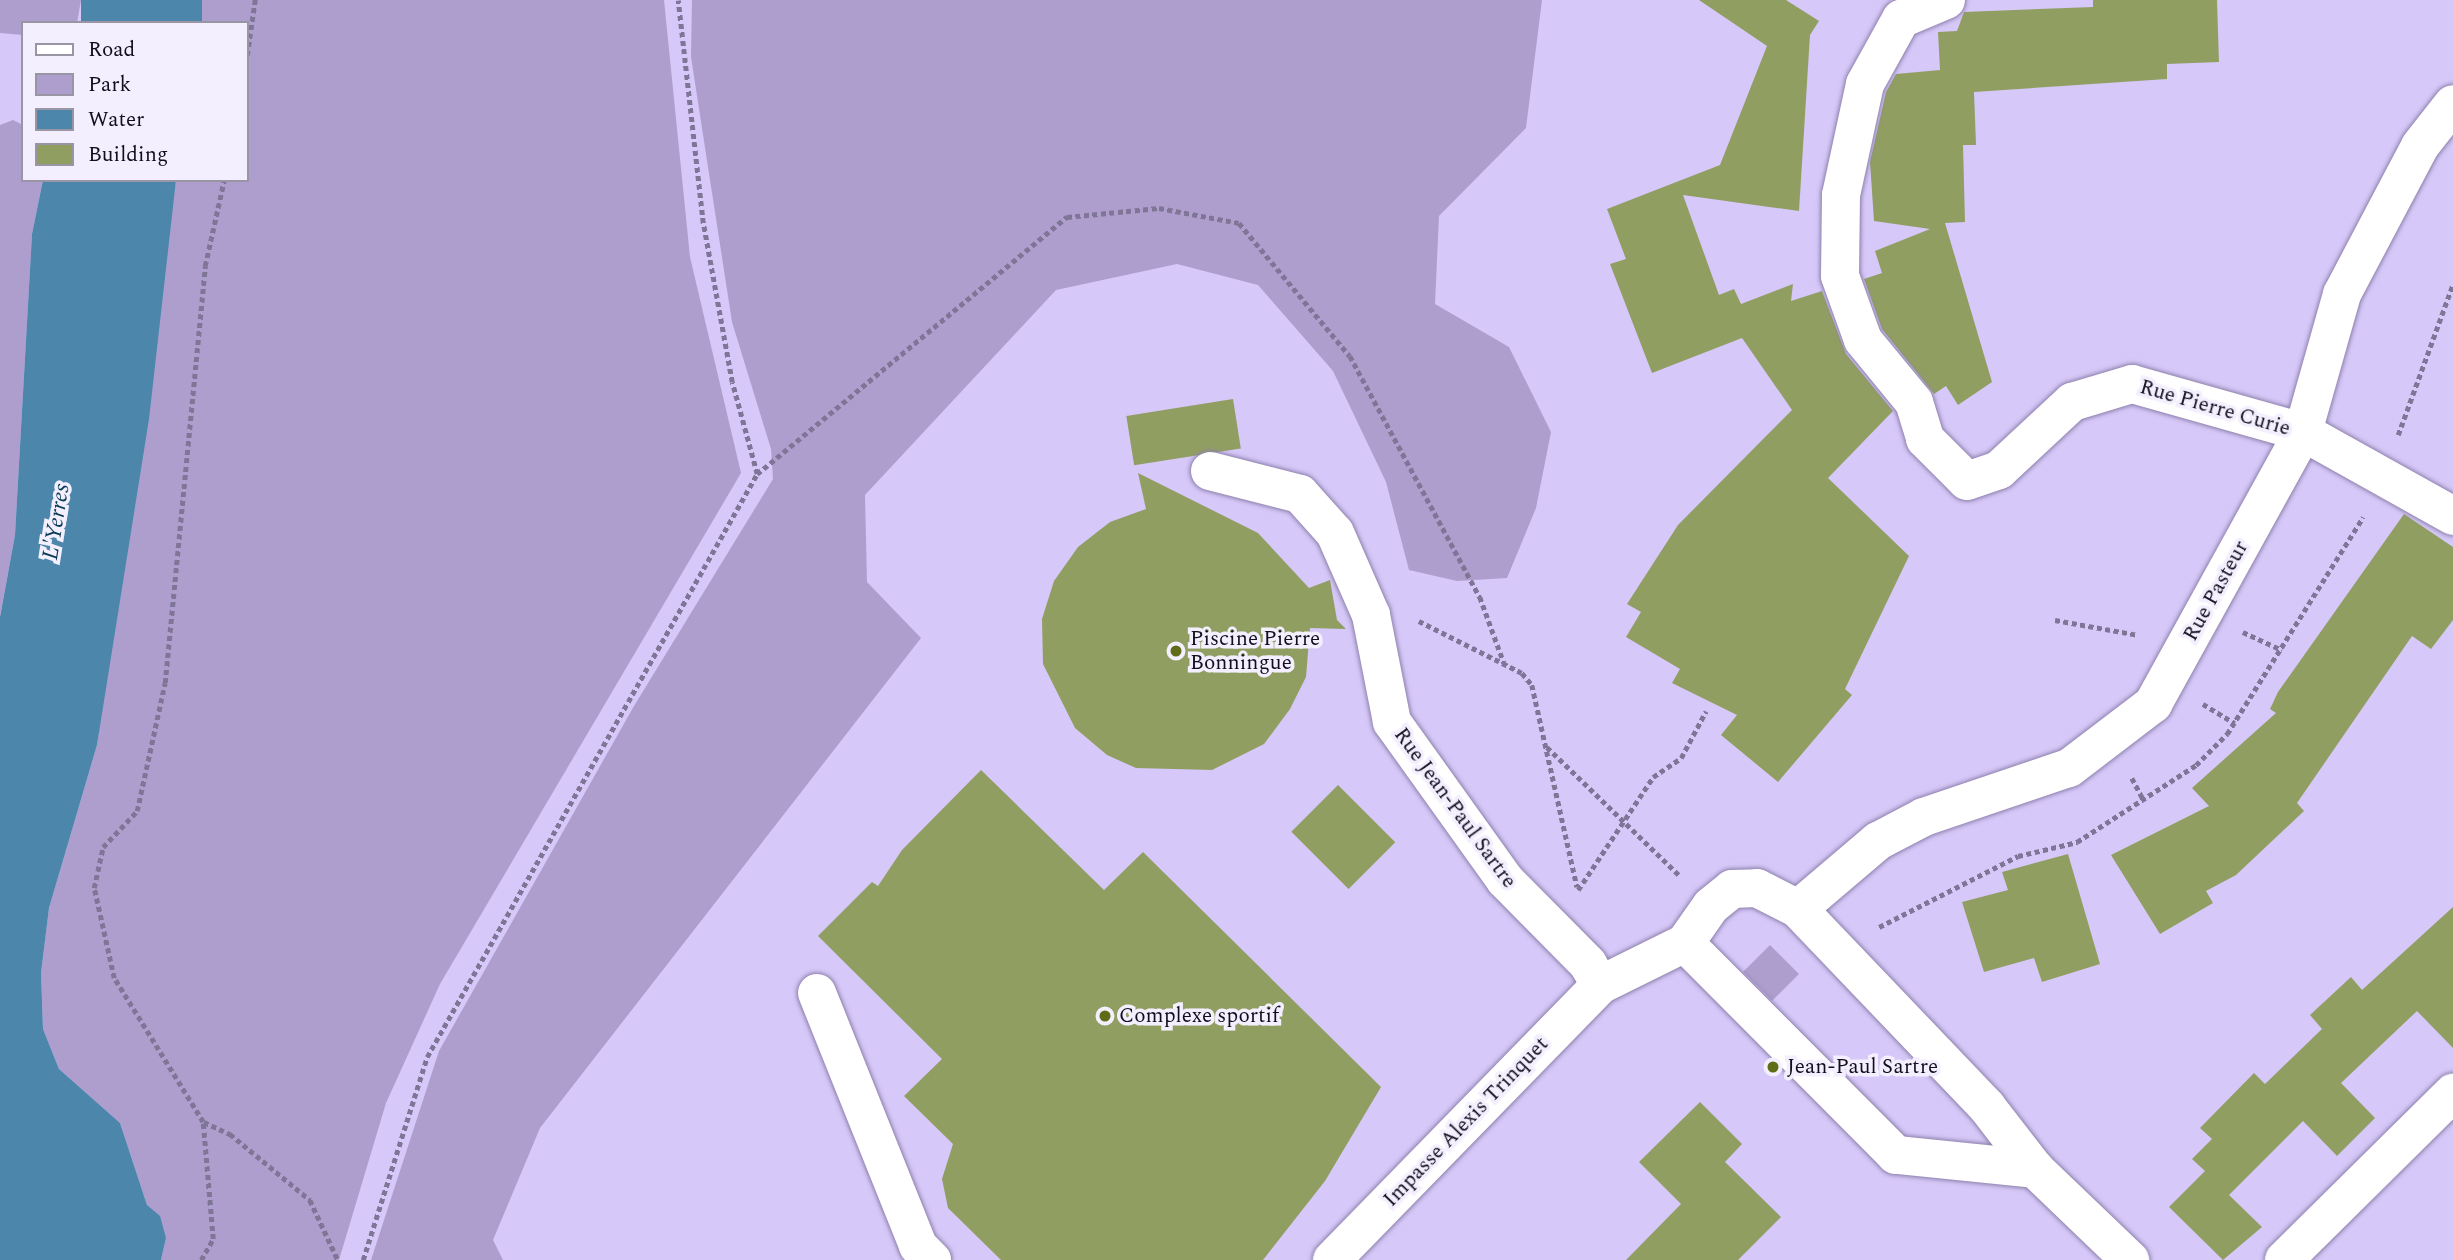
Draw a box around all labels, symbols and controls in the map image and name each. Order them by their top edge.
legend [21,21,248,182]
text: Road [88,34,135,66]
text: Park [88,69,131,101]
text: Water [88,104,144,136]
text: Building [88,139,168,171]
street label: Rue Pierre Curie [2137,374,2293,442]
water label: L'Yerres [37,482,77,562]
street label: Rue Pasteur [2178,536,2254,646]
place label: Piscine Pierre Bonningue [1190,626,1320,676]
marker: Piscine Pierre Bonningue [1168,643,1184,659]
street label: Rue Jean-Paul Sartre [1388,723,1522,893]
place label: Complexe sportif [1119,1003,1279,1029]
marker: Complexe sportif [1097,1008,1113,1024]
street label: Impasse Alexis Trinquet [1378,1032,1554,1212]
place label: Jean-Paul Sartre [1787,1054,1938,1080]
marker: Jean-Paul Sartre [1765,1059,1781,1075]

